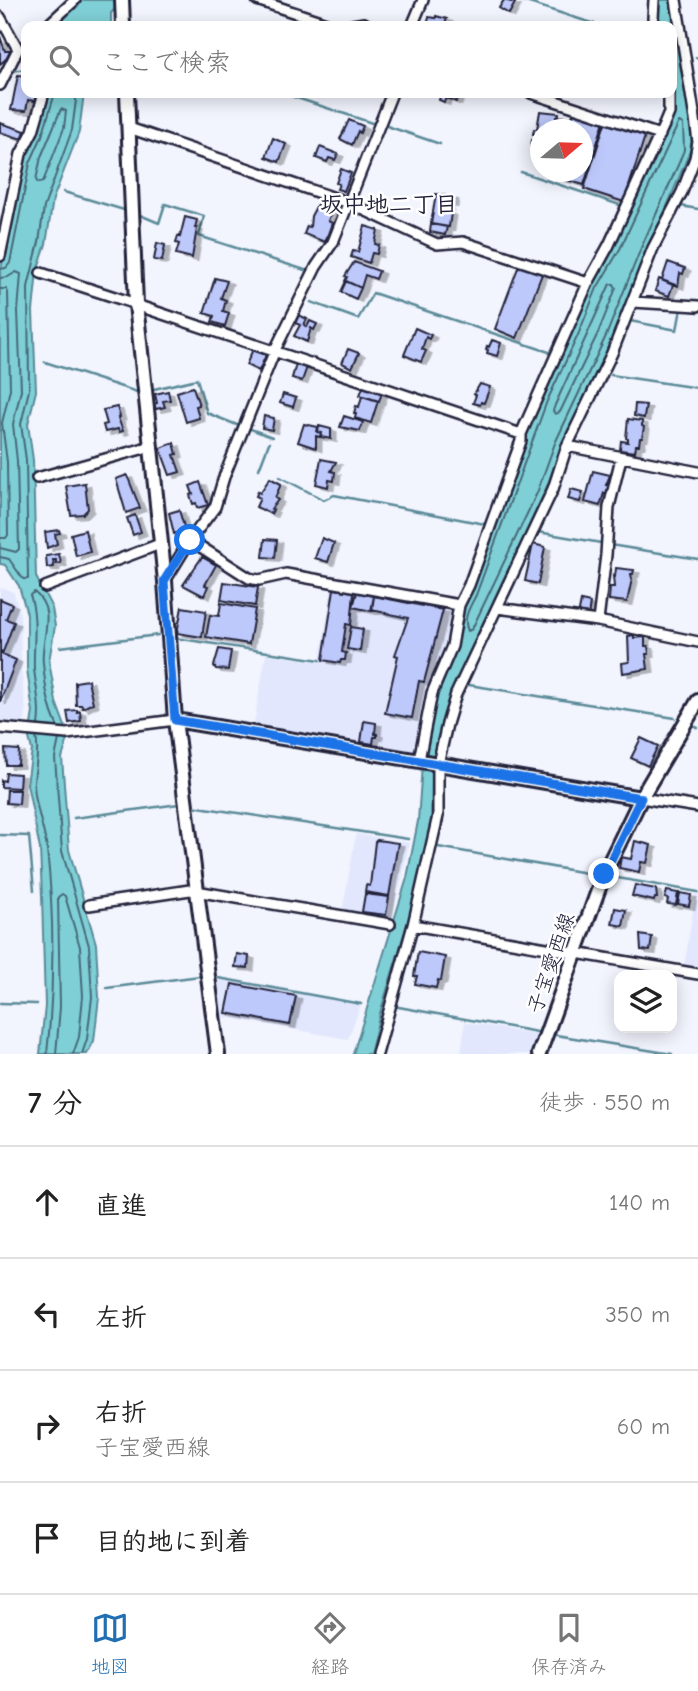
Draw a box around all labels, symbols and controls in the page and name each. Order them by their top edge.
search box [21,21,677,98]
icon: search [45,41,83,79]
text: ここで検索 [101,48,231,78]
north arrow [530,119,593,182]
district label: 坂中地二丁目 [320,191,458,218]
route start [174,524,205,555]
route end [588,858,619,889]
street label: 子宝愛西線 [523,909,579,1017]
map controls [614,970,677,1033]
button: layers [614,970,677,1033]
text: 7 分 [28,1086,82,1121]
text: 徒歩 · 550 m [539,1089,670,1116]
icon: ahead [28,1183,66,1221]
text: 140 m [609,1189,670,1216]
text: 直進 [95,1191,147,1221]
icon: left [28,1295,66,1333]
text: 350 m [605,1301,670,1328]
text: 左折 [95,1303,147,1333]
text: 右折 [95,1398,147,1428]
icon: right [28,1407,66,1445]
text: 60 m [617,1413,670,1440]
text: 子宝愛西線 [95,1434,210,1461]
icon: arrive [28,1519,66,1557]
text: 目的地に到着 [95,1527,251,1557]
tab: 地図 [91,1609,129,1678]
tab: 経路 [311,1609,349,1678]
tab: 保存済み [531,1609,607,1678]

